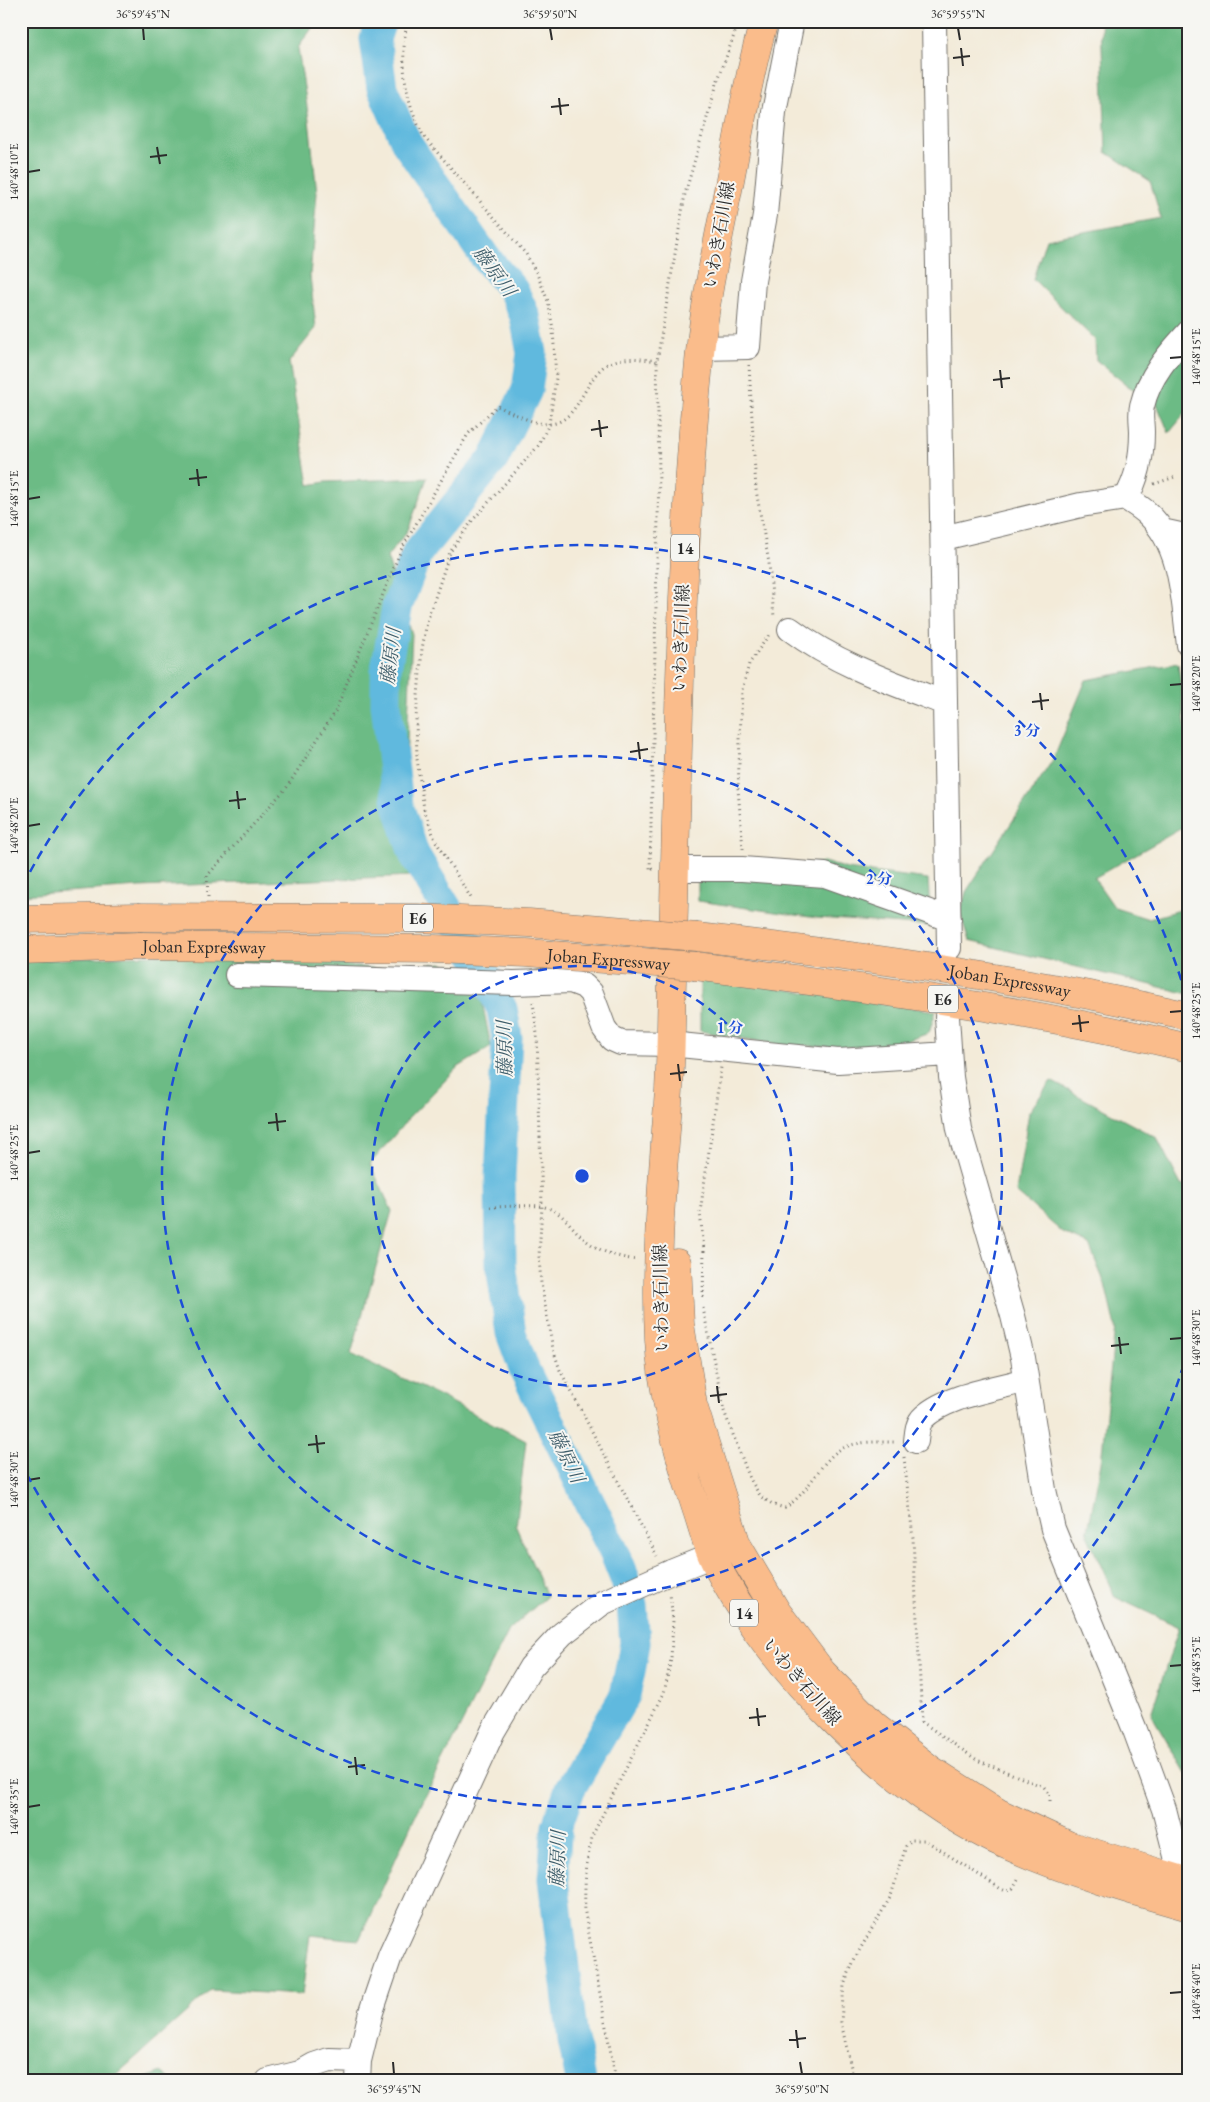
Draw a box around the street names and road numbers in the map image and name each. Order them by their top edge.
street label: いわき石川線 [698,180,739,290]
road number: 14 [671,534,699,562]
street label: いわき石川線 [667,584,694,692]
road number: E6 [403,904,433,931]
street label: Joban Expressway [140,934,266,958]
street label: Joban Expressway [544,943,671,975]
street label: Joban Expressway [945,958,1073,1002]
road number: E6 [928,986,958,1012]
street label: いわき石川線 [648,1244,673,1352]
road number: 14 [730,1600,758,1626]
street label: いわき石川線 [758,1633,846,1730]

